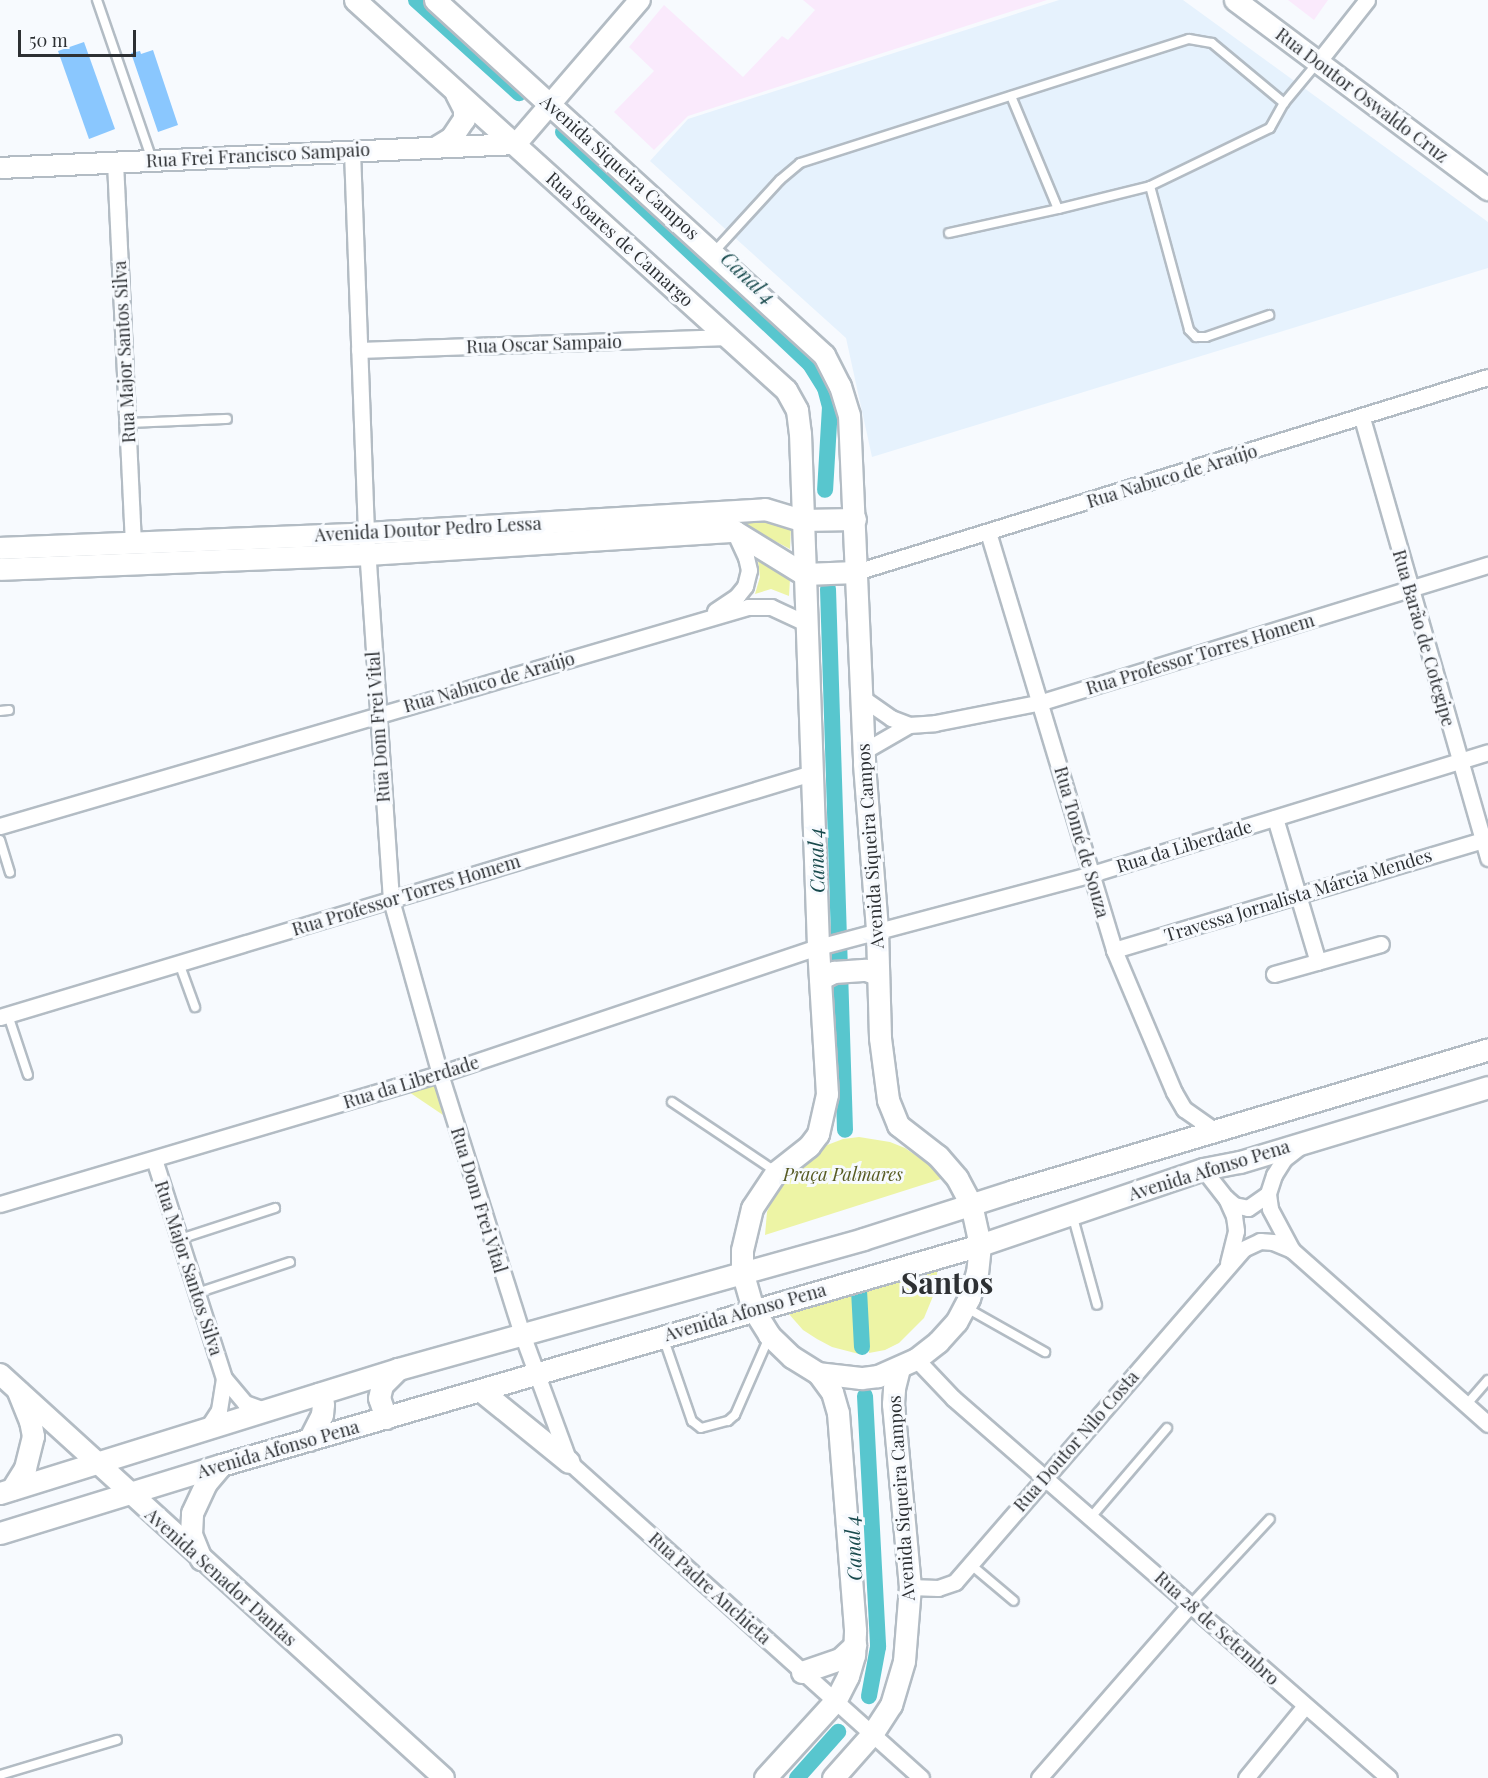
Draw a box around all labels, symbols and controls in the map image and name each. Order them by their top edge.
scale bar [21,18,140,56]
street label: Rua Doutor Oswaldo Cruz [1271,23,1453,167]
text: 50 m [29,28,68,52]
street label: Avenida Siqueira Campos [536,90,704,244]
street label: Rua Frei Francisco Sampaio [145,138,371,172]
street label: Rua Soares de Camargo [542,167,698,311]
water label: Canal 4 [716,245,782,309]
street label: Rua Major Santos Silva [108,260,140,444]
street label: Rua Oscar Sampaio [465,330,623,358]
street label: Rua Nabuco de Araújo [1084,440,1260,512]
street label: Avenida Doutor Pedro Lessa [314,512,542,546]
street label: Rua Barão de Cotegipe [1388,547,1460,729]
street label: Rua Professor Torres Homem [1083,609,1317,699]
street label: Rua Nabuco de Araújo [400,647,578,717]
street label: Rua Dom Frei Vital [362,650,394,804]
street label: Avenida Siqueira Campos [852,742,888,950]
street label: Rua Tomé de Souza [1050,764,1114,920]
street label: Rua da Liberdade [1113,815,1255,877]
water label: Canal 4 [802,826,828,894]
street label: Travessa Jornalista Márcia Mendes [1161,844,1435,946]
street label: Rua Professor Torres Homem [289,850,523,940]
street label: Rua da Liberdade [340,1051,482,1113]
street label: Rua Dom Frei Vital [446,1124,512,1276]
street label: Avenida Afonso Pena [1125,1135,1293,1205]
park label: Praça Palmares [783,1163,903,1185]
street label: Rua Major Santos Silva [150,1178,228,1358]
district label: Santos [901,1264,993,1300]
street label: Avenida Afonso Pena [661,1278,829,1346]
street label: Rua Doutor Nilo Costa [1009,1366,1143,1516]
street label: Avenida Siqueira Campos [883,1394,919,1602]
street label: Avenida Afonso Pena [194,1415,362,1483]
street label: Avenida Senador Dantas [141,1503,301,1651]
water label: Canal 4 [838,1514,866,1582]
street label: Rua Padre Anchieta [644,1527,776,1649]
street label: Rua 28 de Setembro [1150,1566,1284,1690]

